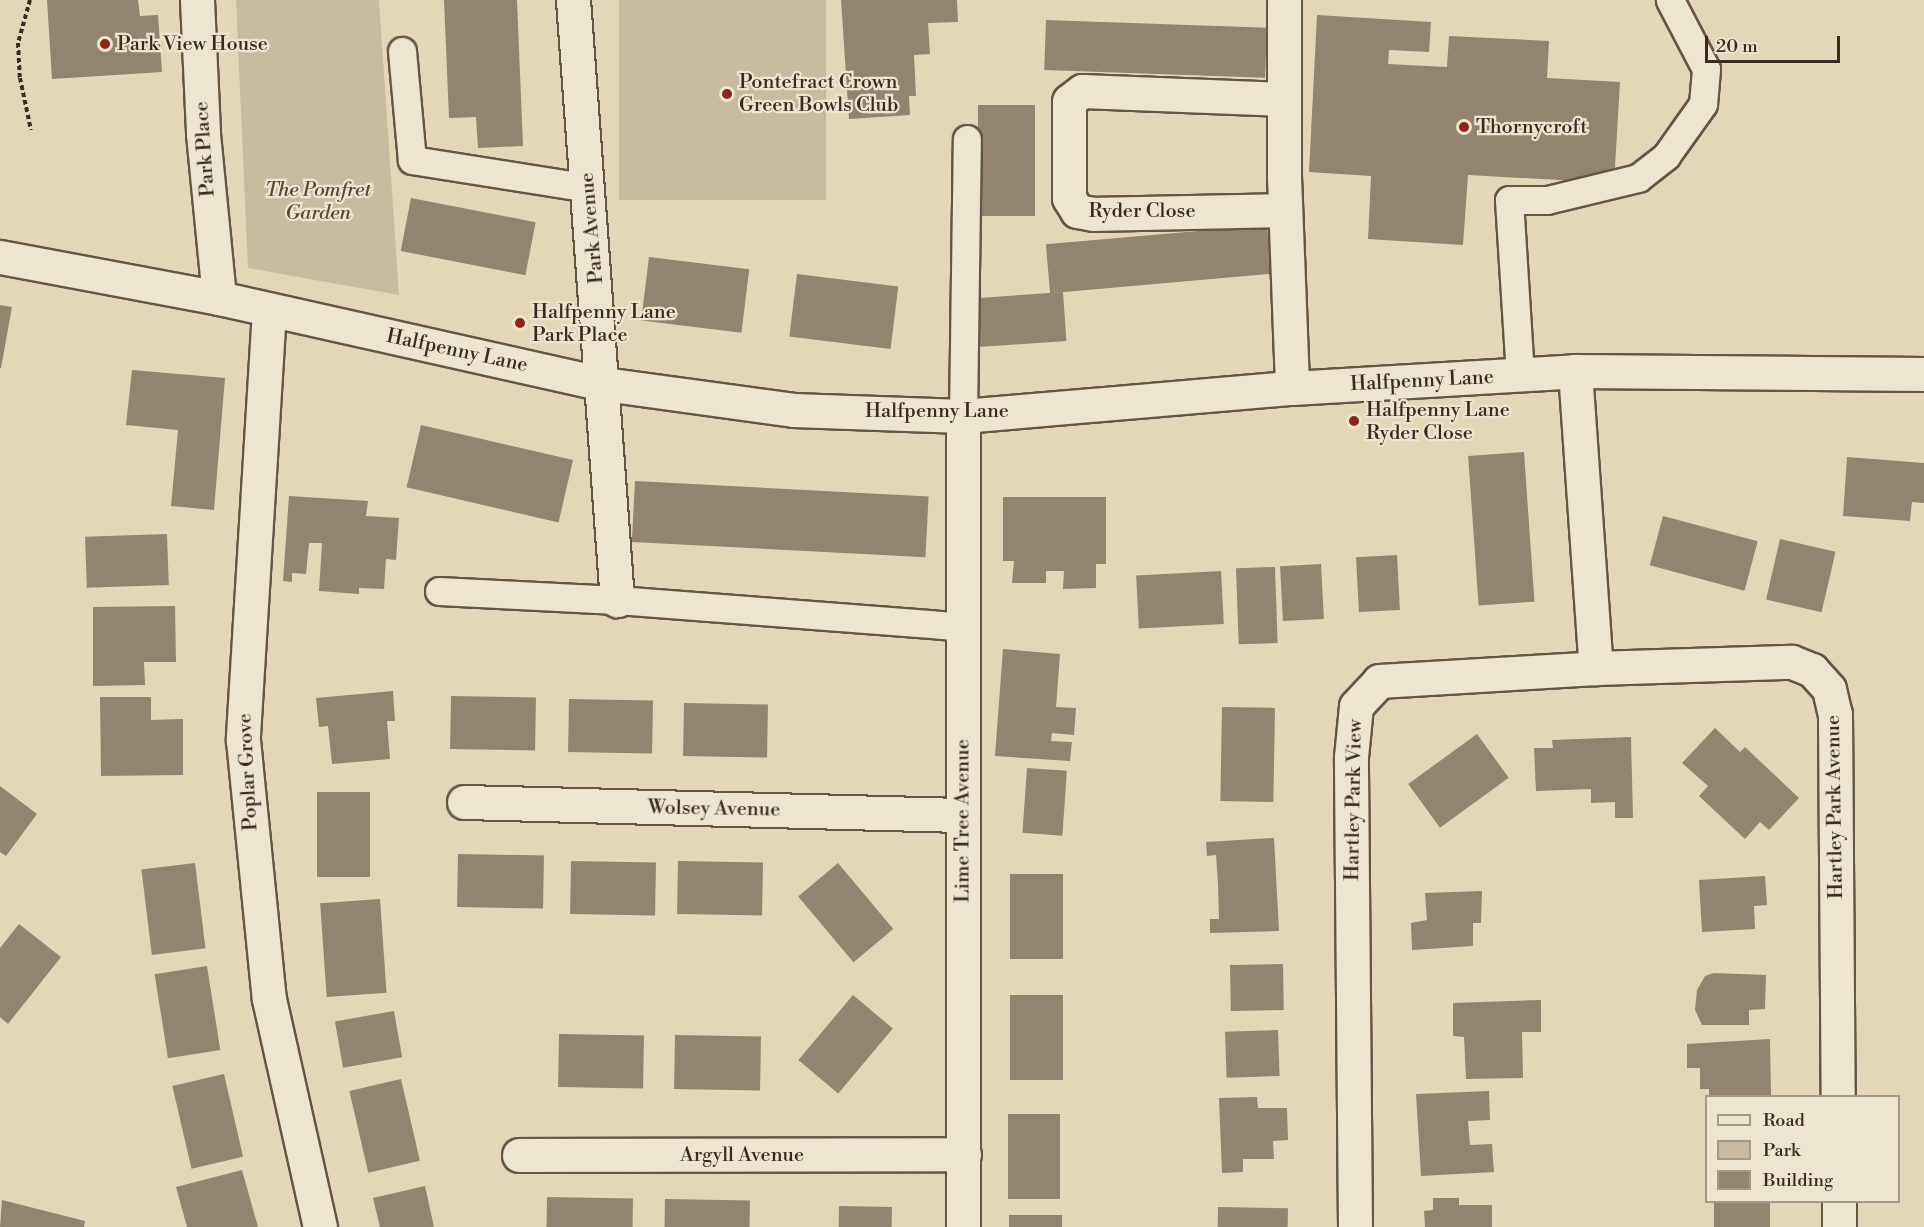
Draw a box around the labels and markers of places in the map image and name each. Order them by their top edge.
place label: Park View House [117,32,268,56]
marker: Park View House [98,37,112,51]
place label: Pontefract Crown Green Bowls Club [739,70,898,117]
marker: Pontefract Crown Green Bowls Club [720,87,734,101]
place label: Thornycroft [1476,115,1587,139]
marker: Thornycroft [1457,120,1471,134]
place label: Halfpenny Lane Park Place [532,300,676,347]
marker: Halfpenny Lane Park Place [513,316,527,330]
place label: Halfpenny Lane Ryder Close [1366,398,1510,445]
marker: Halfpenny Lane Ryder Close [1347,414,1361,428]

